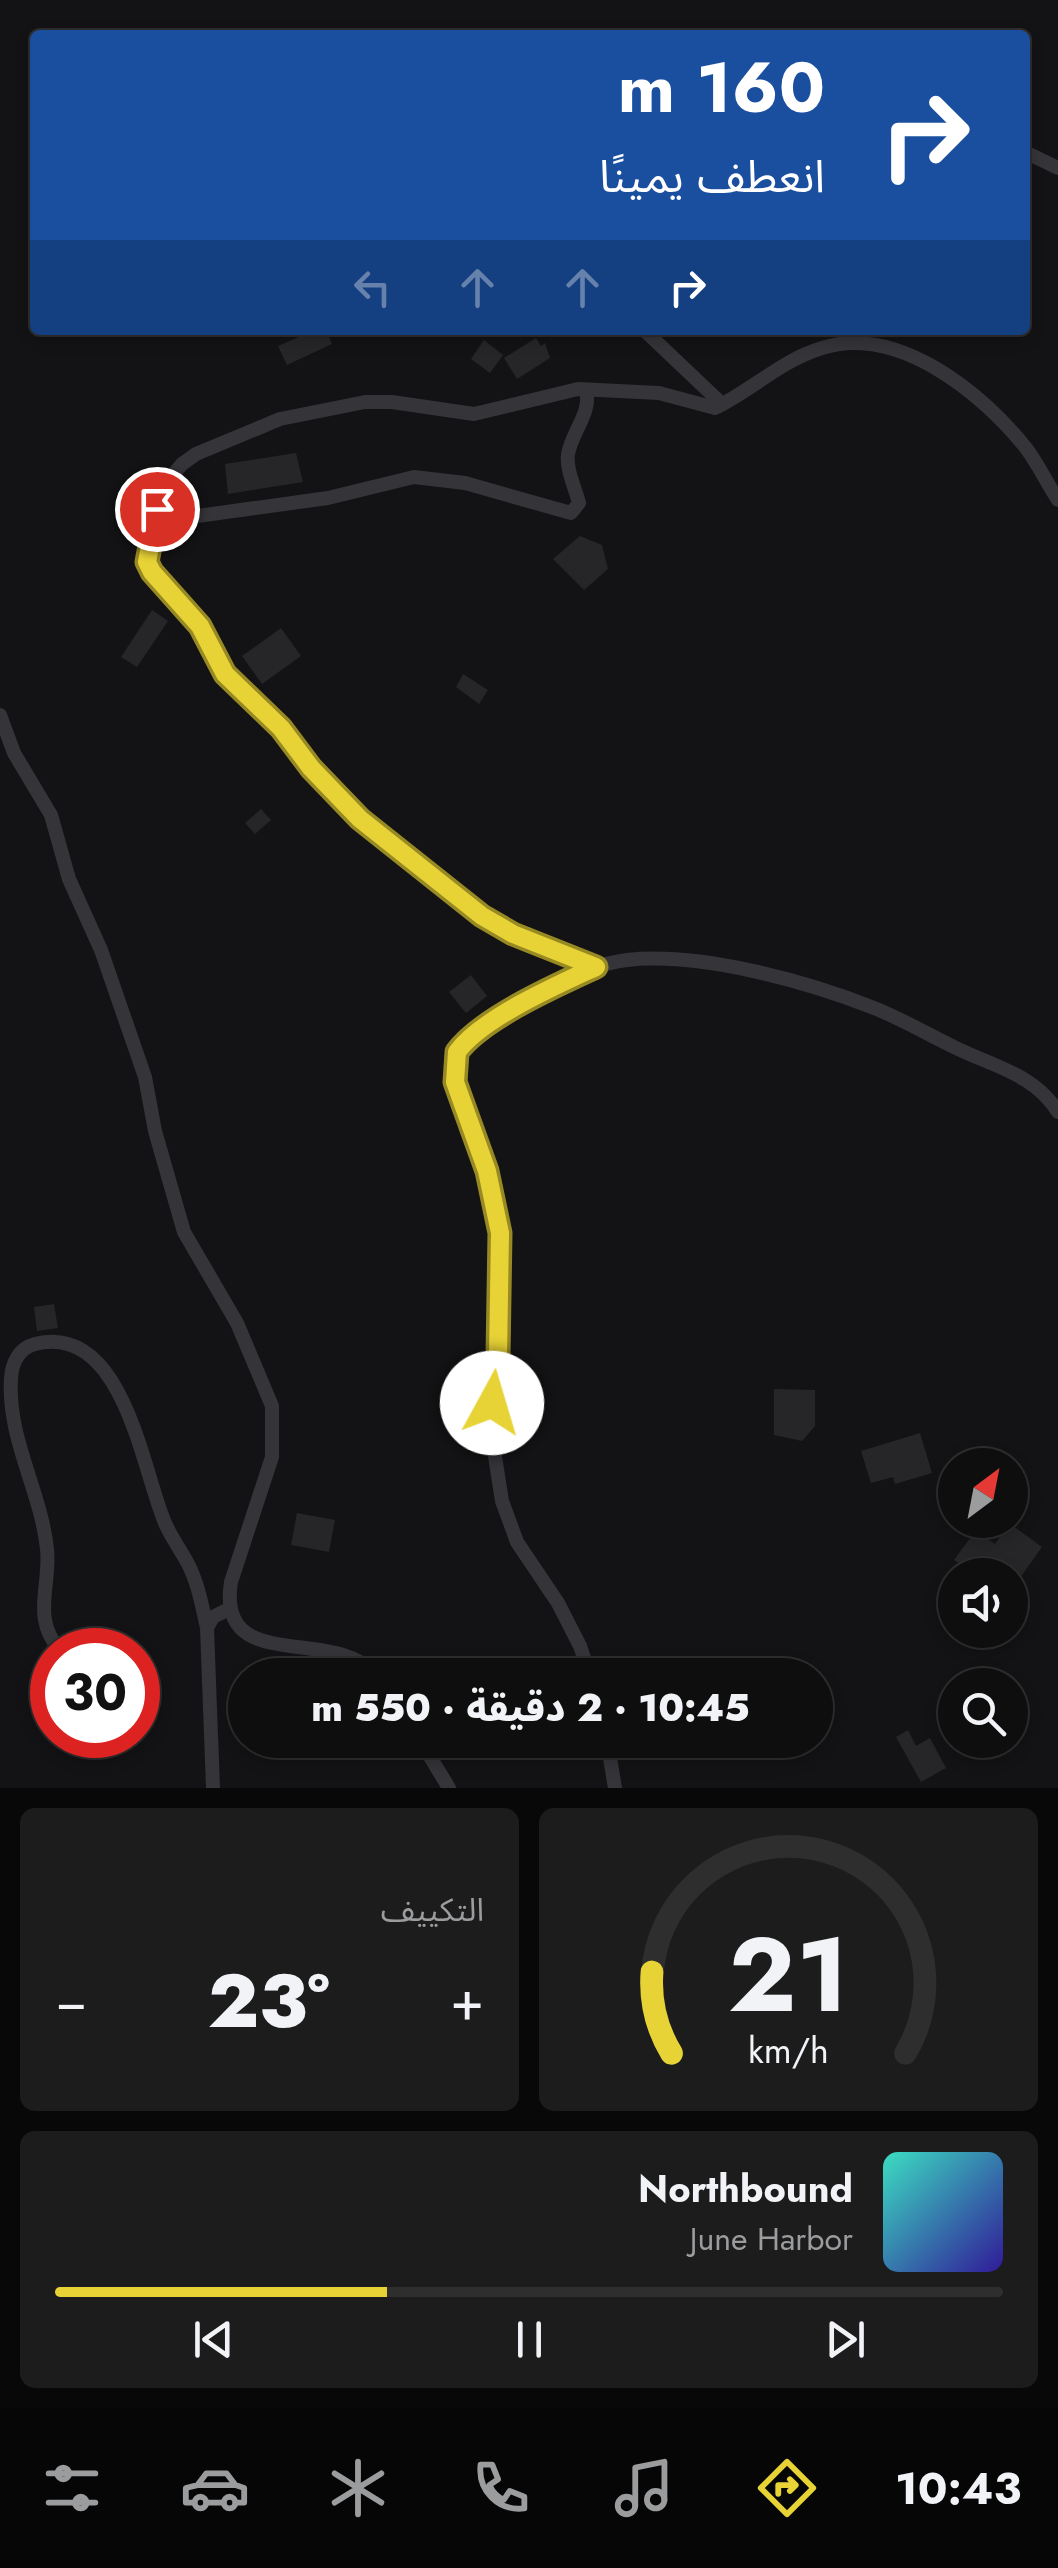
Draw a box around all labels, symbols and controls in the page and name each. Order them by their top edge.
text: 160 m [618,37,825,138]
icon: right [860,70,990,200]
text: انعطف يمينًا [599,144,825,209]
icon: left [345,260,400,315]
icon: ahead [450,260,505,315]
icon: ahead [555,260,610,315]
icon: right [660,260,715,315]
pin [115,467,200,552]
icon: arrive [130,482,185,537]
position arrow [440,1351,544,1455]
north arrow [938,1448,1028,1538]
map controls [938,1448,1028,1758]
button: sound [938,1558,1028,1648]
speed limit sign: 30 [30,1628,160,1758]
button: search [938,1668,1028,1758]
text: 10:45 · 2 دقيقة · 550 m [311,1680,750,1735]
text: التكييف [381,1887,484,1933]
text: 21 [728,1900,849,2050]
text: 23° [208,1947,330,2055]
text: − [55,1961,87,2041]
text: + [450,1961,484,2041]
text: km/h [748,2025,829,2076]
text: Northbound [638,2161,853,2216]
text: June Harbor [690,2216,853,2262]
icon: previous [186,2312,241,2367]
icon: pause [502,2312,557,2367]
icon: next [818,2312,873,2367]
icon: filters [37,2453,107,2523]
icon: car [180,2453,250,2523]
icon: climate [323,2453,393,2523]
icon: phone [466,2453,536,2523]
icon: music [609,2453,679,2523]
icon: directions [752,2453,822,2523]
text: 10:43 [895,2456,1021,2521]

